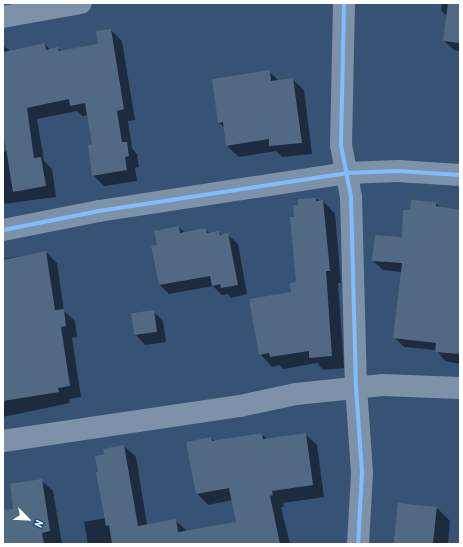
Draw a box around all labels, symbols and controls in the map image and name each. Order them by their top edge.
north arrow [8,499,48,539]
text: N [31,518,47,530]

